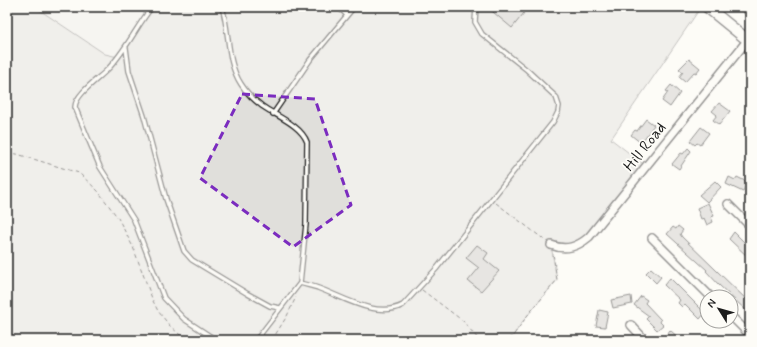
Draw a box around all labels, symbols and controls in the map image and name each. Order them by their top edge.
street label: Hill Road [619,118,671,176]
north arrow [699,289,739,329]
text: N [704,296,720,311]

